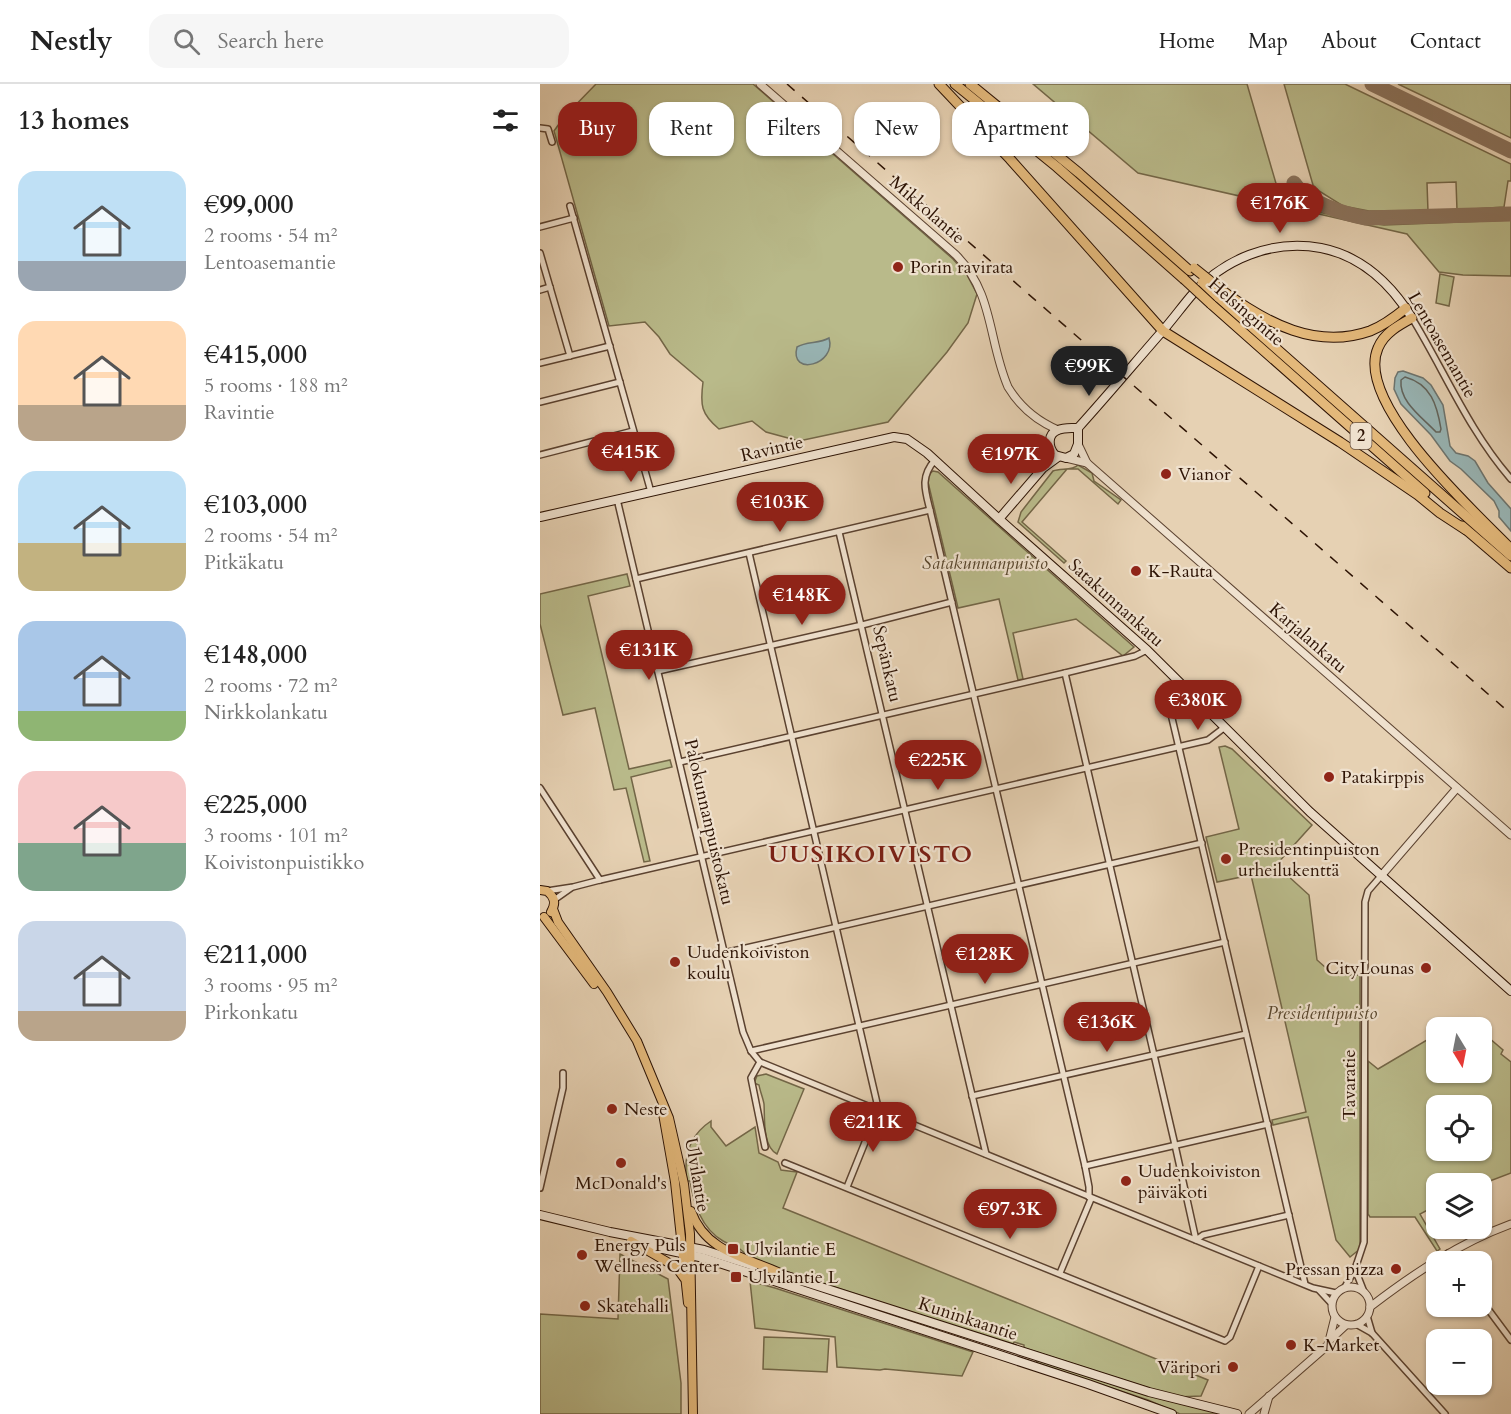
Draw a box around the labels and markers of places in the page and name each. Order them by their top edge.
pin: €176K [1238,183,1322,234]
place label: Porin ravirata [910,255,1014,280]
marker: Porin ravirata [891,260,905,274]
pin: €99K [1053,346,1125,397]
pin: €415K [589,432,673,483]
pin: €197K [969,434,1053,485]
place label: Vianor [1178,462,1231,487]
marker: Vianor [1159,467,1173,481]
pin: €103K [738,482,822,533]
place label: K-Rauta [1148,559,1213,584]
marker: K-Rauta [1129,564,1143,578]
pin: €148K [760,575,844,626]
pin: €131K [607,630,691,681]
pin: €380K [1156,680,1240,731]
pin: €225K [896,740,980,791]
place label: Patakirppis [1341,765,1424,790]
marker: Patakirppis [1322,770,1336,784]
place label: Presidentinpuiston urheilukenttä [1238,837,1380,883]
marker: Presidentinpuiston urheilukenttä [1219,852,1233,866]
pin: €128K [943,934,1027,985]
place label: Uudenkoiviston koulu [687,940,811,986]
marker: Uudenkoiviston koulu [668,955,682,969]
place label: CityLounas [1325,956,1414,981]
marker: CityLounas [1419,961,1433,975]
pin: €136K [1065,1002,1149,1053]
place label: Neste [624,1097,667,1122]
marker: Neste [605,1102,619,1116]
pin: €211K [831,1102,915,1153]
marker: McDonald's [614,1156,628,1170]
place label: Uudenkoiviston päiväkoti [1138,1159,1262,1205]
place label: McDonald's [575,1171,667,1196]
marker: Uudenkoiviston päiväkoti [1119,1174,1133,1188]
pin: €97.3K [961,1189,1059,1240]
place label: Energy Puls Wellness Center [593,1233,720,1279]
place label: Ulvilantie E [745,1237,836,1262]
marker: Ulvilantie E [726,1242,740,1256]
marker: Energy Puls Wellness Center [575,1248,589,1262]
place label: Pressan pizza [1285,1257,1384,1282]
marker: Pressan pizza [1389,1262,1403,1276]
place label: Ulvilantie L [748,1265,839,1290]
marker: Ulvilantie L [729,1270,743,1284]
place label: Skatehalli [597,1294,669,1319]
marker: Skatehalli [578,1299,592,1313]
place label: K-Market [1303,1333,1380,1358]
marker: K-Market [1284,1338,1298,1352]
place label: Väripori [1157,1355,1221,1380]
marker: Väripori [1226,1360,1240,1374]

